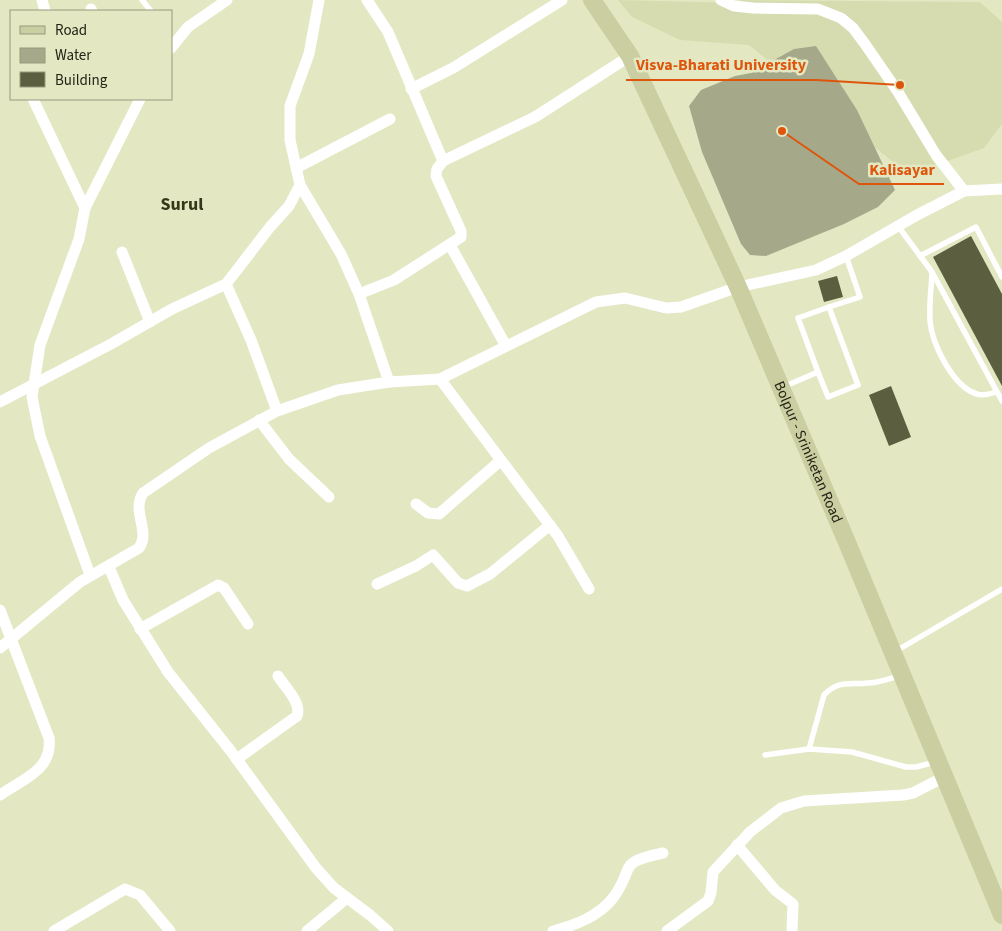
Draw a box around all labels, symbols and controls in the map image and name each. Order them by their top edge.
legend [10,10,172,100]
text: Road [55,20,87,41]
text: Water [55,45,92,66]
callout: Visva-Bharati University [626,49,816,80]
text: Visva-Bharati University [635,54,807,76]
text: Building [55,70,108,91]
callout: Kalisayar [859,153,944,184]
text: Kalisayar [869,159,935,181]
district label: Surul [161,192,203,217]
street label: Bolpur - Sriniketan Road [769,378,848,526]

